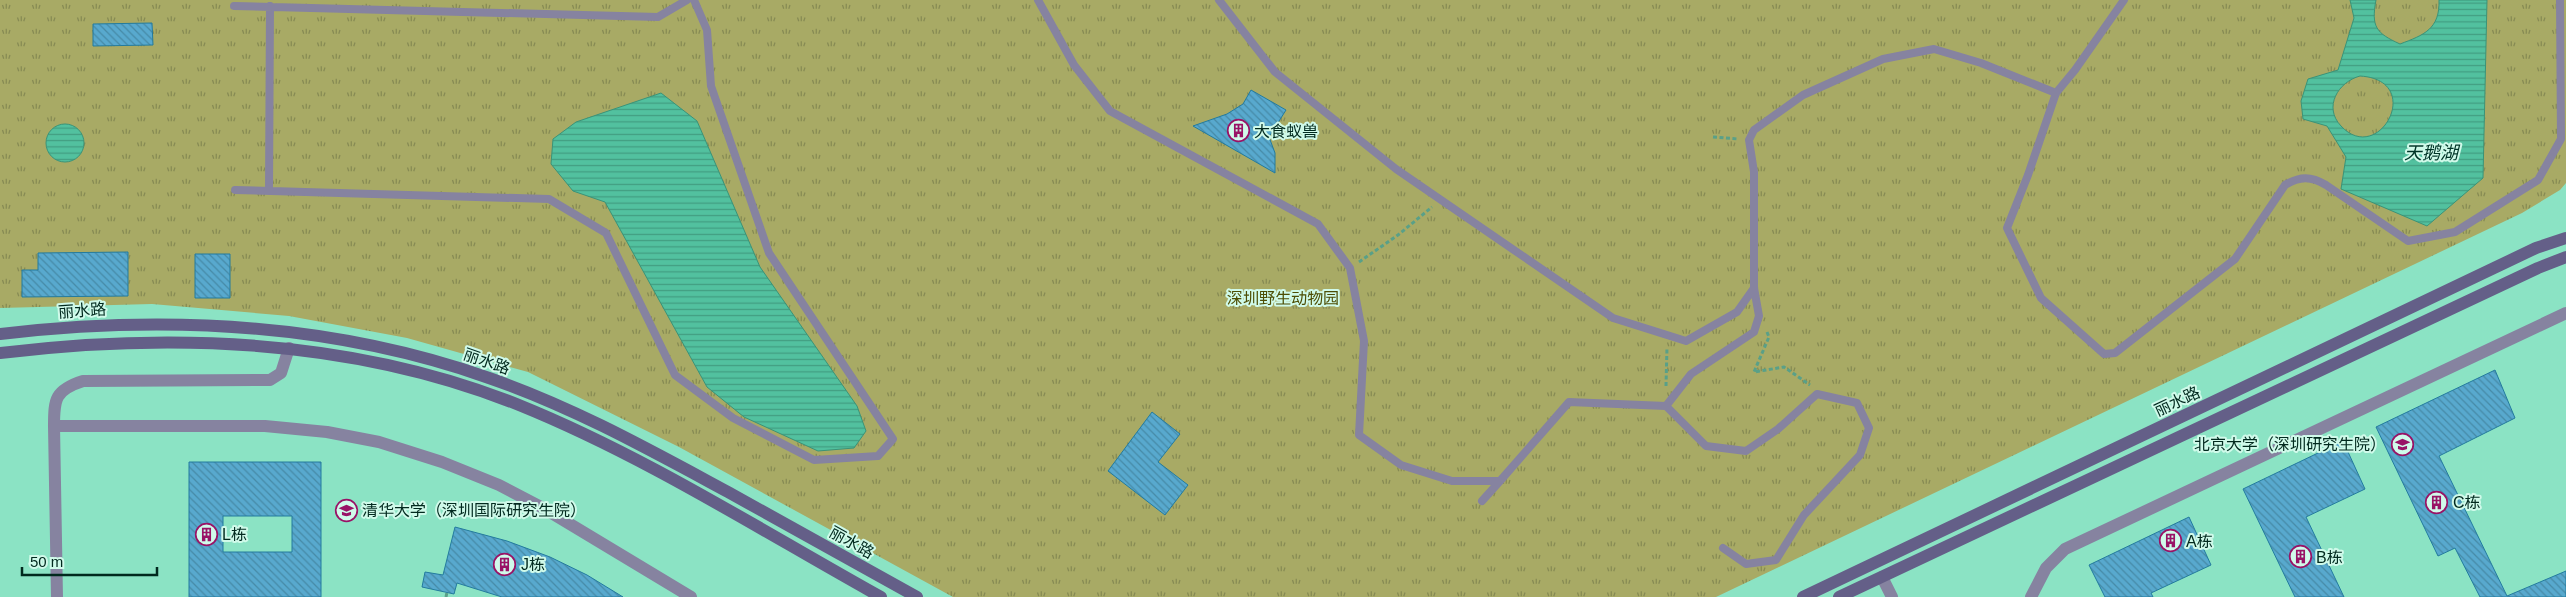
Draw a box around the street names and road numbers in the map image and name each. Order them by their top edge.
street label: 丽水路 [57,300,107,321]
street label: 丽水路 [461,346,512,377]
street label: 丽水路 [2152,384,2203,419]
street label: 丽水路 [827,523,877,562]

